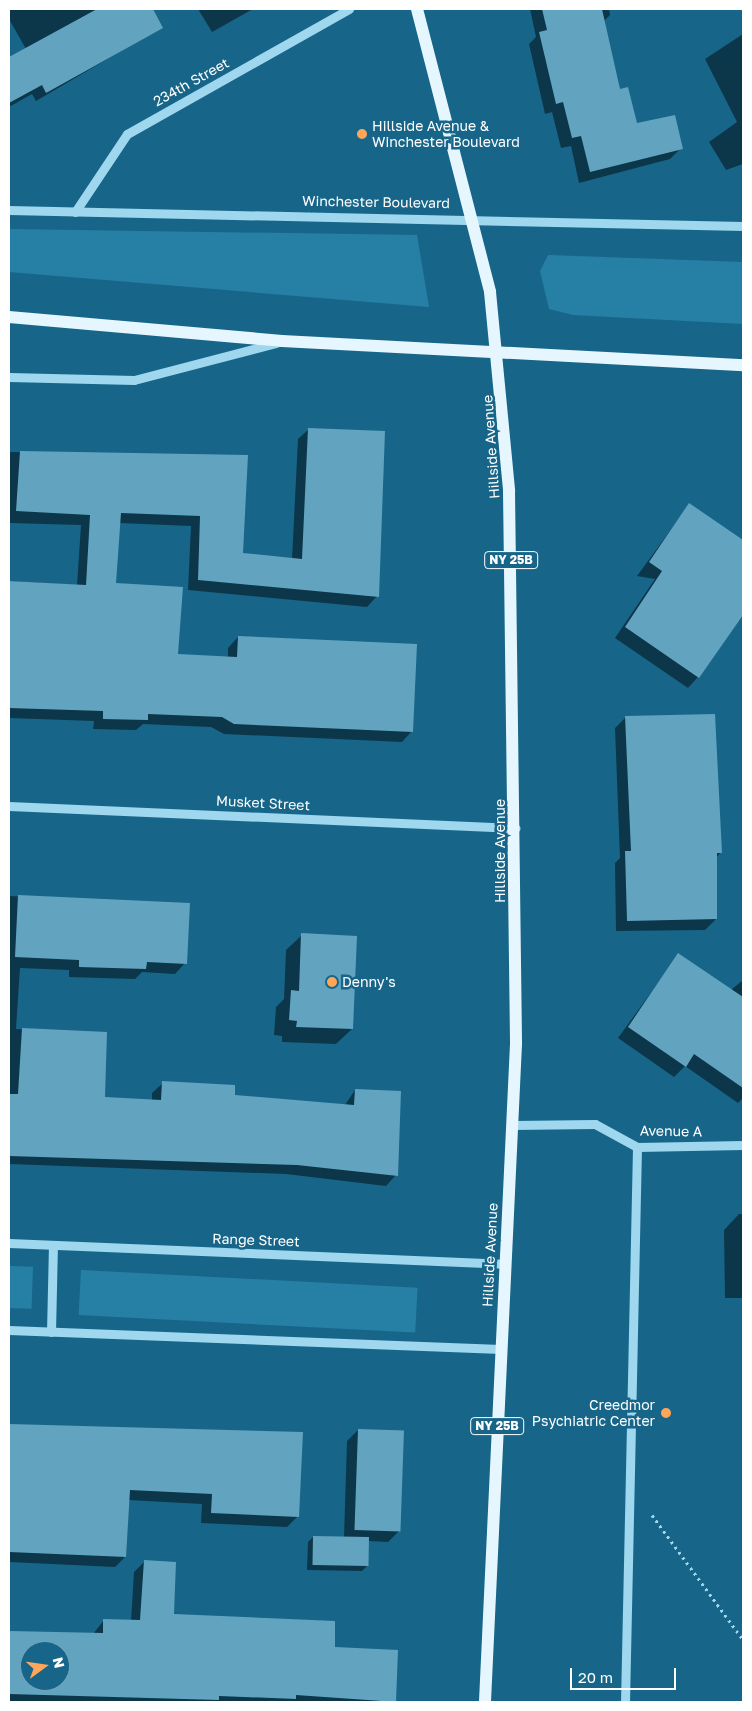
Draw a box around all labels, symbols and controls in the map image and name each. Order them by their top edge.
street label: 234th Street [150,54,232,110]
place label: Hillside Avenue & Winchester Boulevard [372,118,520,150]
marker: Hillside Avenue & Winchester Boulevard [356,128,368,140]
street label: Winchester Boulevard [302,192,450,212]
street label: Hillside Avenue [479,394,503,500]
road number: NY 25B [484,550,538,570]
street label: Musket Street [216,792,310,814]
street label: Hillside Avenue [492,799,508,903]
place label: Denny's [342,974,396,990]
marker: Denny's [326,976,338,988]
street label: Avenue A [640,1122,702,1140]
street label: Hillside Avenue [479,1203,501,1307]
street label: Range Street [212,1230,300,1250]
place label: Creedmor Psychiatric Center [532,1397,655,1430]
marker: Creedmor Psychiatric Center [659,1406,673,1420]
road number: NY 25B [470,1416,524,1435]
north arrow [20,1641,70,1691]
text: N [50,1655,69,1670]
scale bar [572,1658,678,1690]
text: 20 m [578,1668,613,1686]

